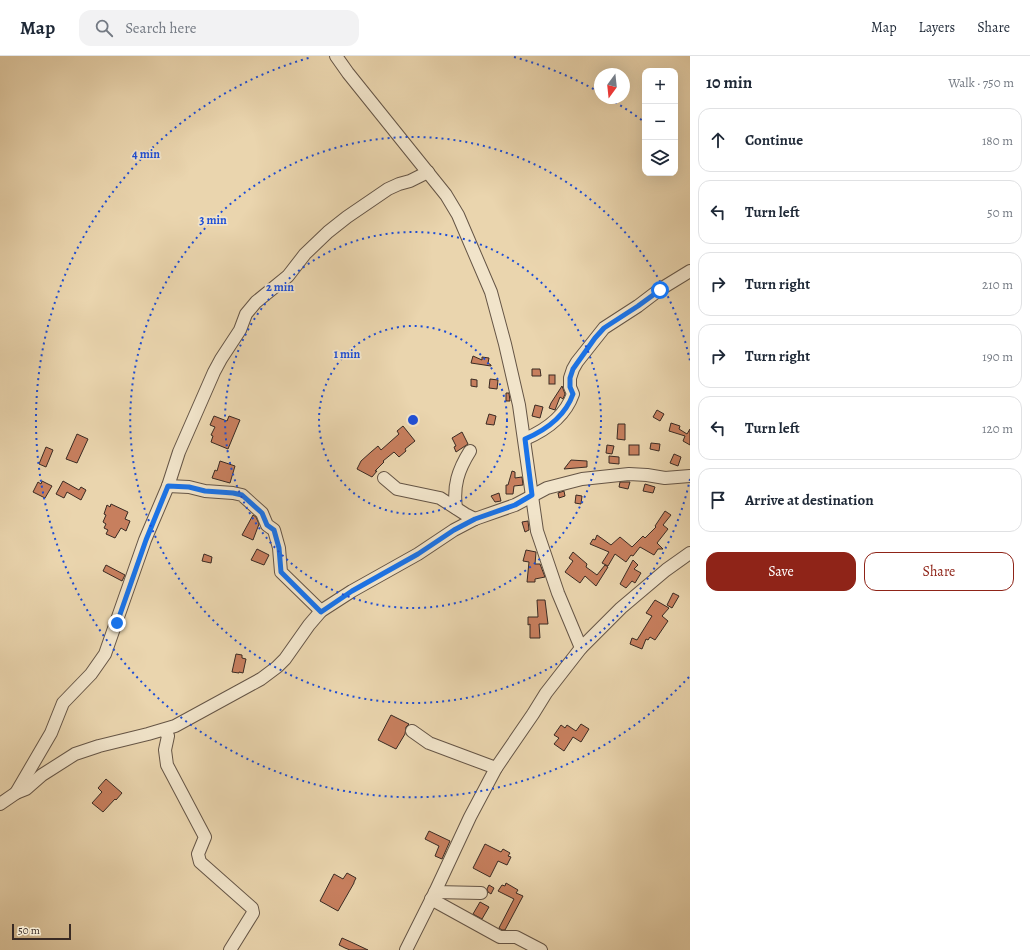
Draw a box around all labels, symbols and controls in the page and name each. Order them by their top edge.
search box [79,10,359,46]
text: Map [20,15,55,41]
icon: search [93,17,115,39]
text: Search here [125,18,197,38]
text: Map [871,18,897,37]
text: Layers [919,18,955,37]
text: Share [977,18,1010,37]
north arrow [594,68,630,104]
map controls [642,68,678,176]
button: + [642,68,678,104]
text: 10 min [706,71,752,94]
text: Walk · 750 m [948,74,1014,91]
button: − [642,104,678,140]
icon: ahead [707,129,729,151]
text: Continue [745,130,803,150]
text: 180 m [982,132,1013,149]
button: layers [642,140,678,176]
text: 4 min [132,146,160,162]
icon: left [707,201,729,223]
text: Turn left [745,202,800,222]
text: 50 m [987,204,1013,221]
text: 3 min [199,212,227,228]
icon: right [707,273,729,295]
text: Turn right [745,274,810,294]
text: 210 m [982,276,1013,293]
text: 2 min [266,279,294,295]
route start [651,281,669,299]
icon: right [707,345,729,367]
text: 1 min [334,346,361,362]
text: Turn right [745,346,810,366]
text: 190 m [982,348,1013,365]
centre of rings [406,413,420,427]
icon: left [707,417,729,439]
text: Turn left [745,418,800,438]
text: 120 m [982,420,1013,437]
icon: arrive [707,489,729,511]
text: Arrive at destination [745,490,874,510]
button: Save [706,552,856,591]
button: Share [864,552,1014,591]
route end [108,614,126,632]
scale bar [12,922,71,941]
text: 50 m [18,923,40,938]

